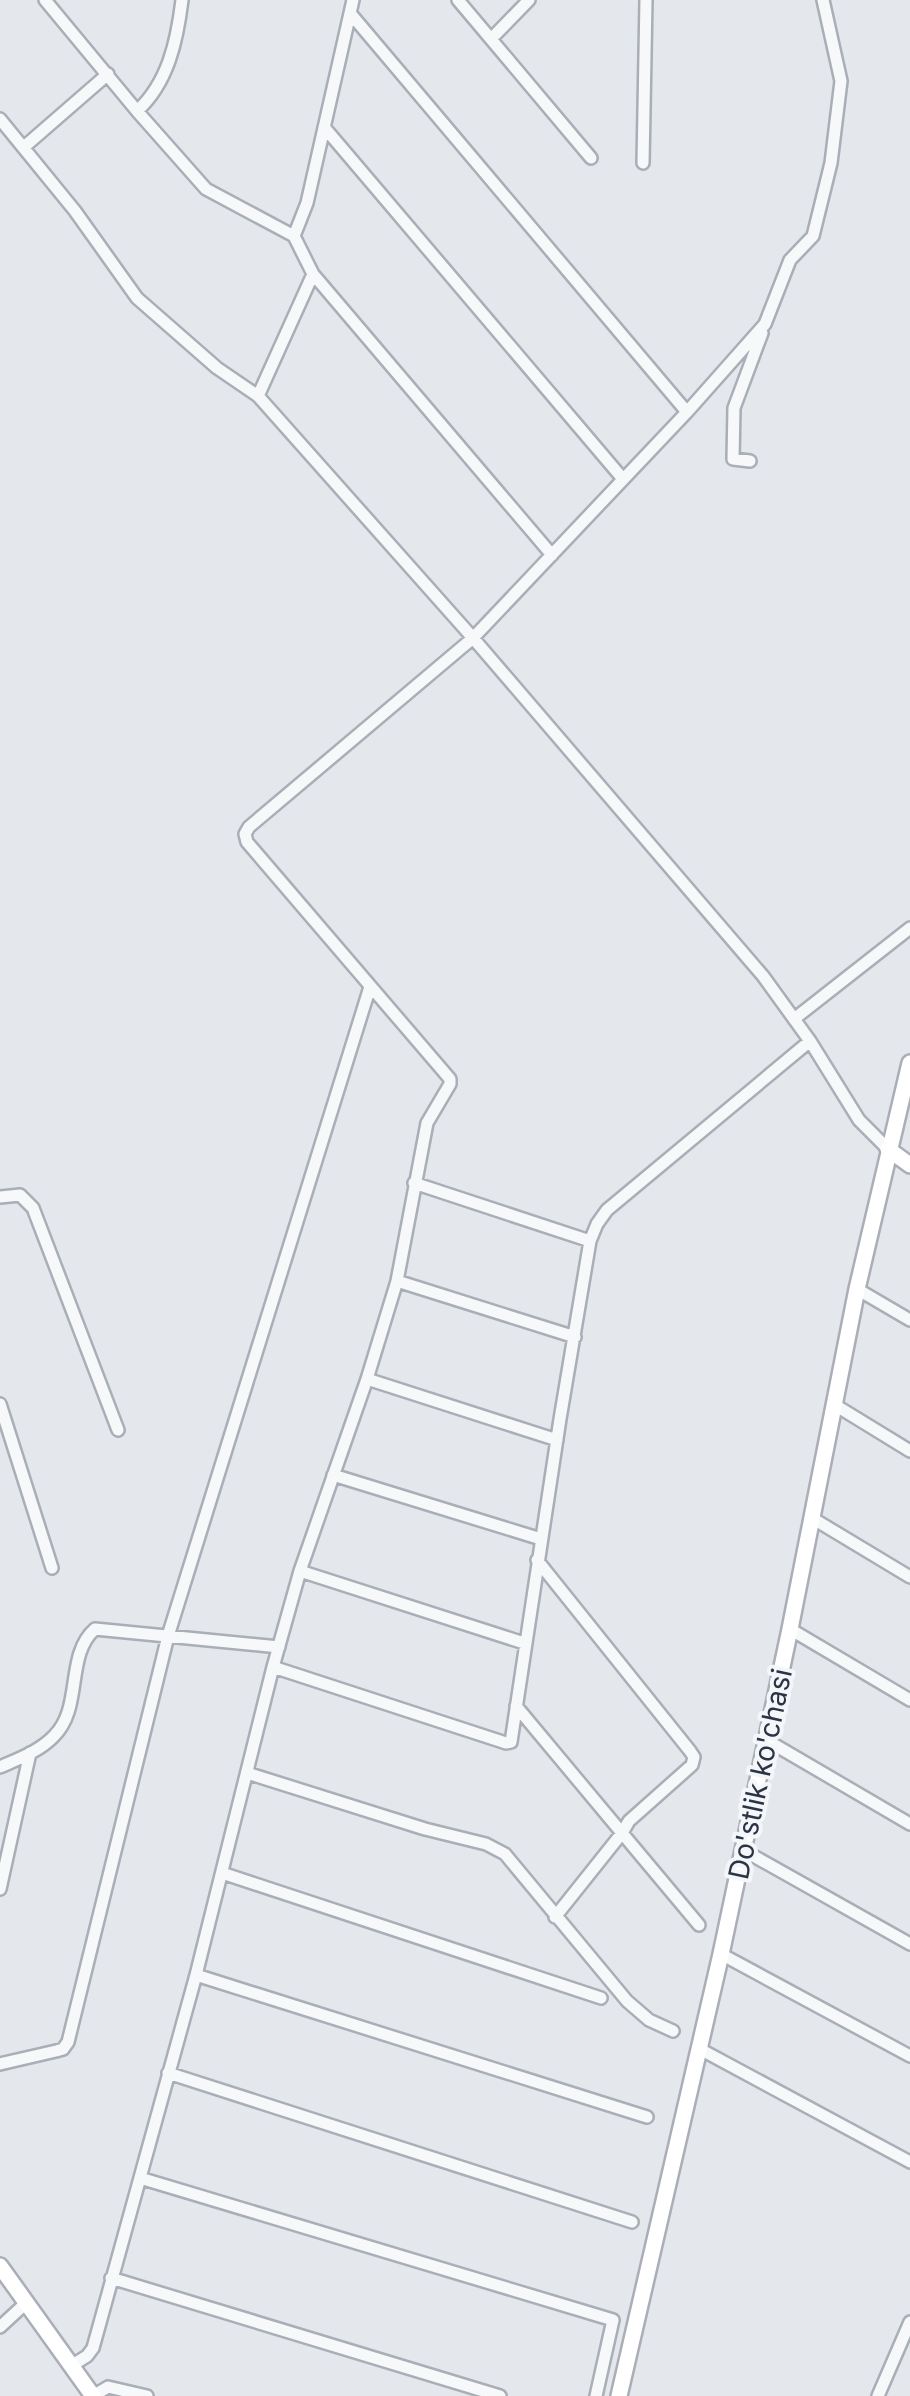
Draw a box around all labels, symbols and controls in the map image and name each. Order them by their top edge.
street label: Do'stlik ko'chasi [721,1665,799,1883]

